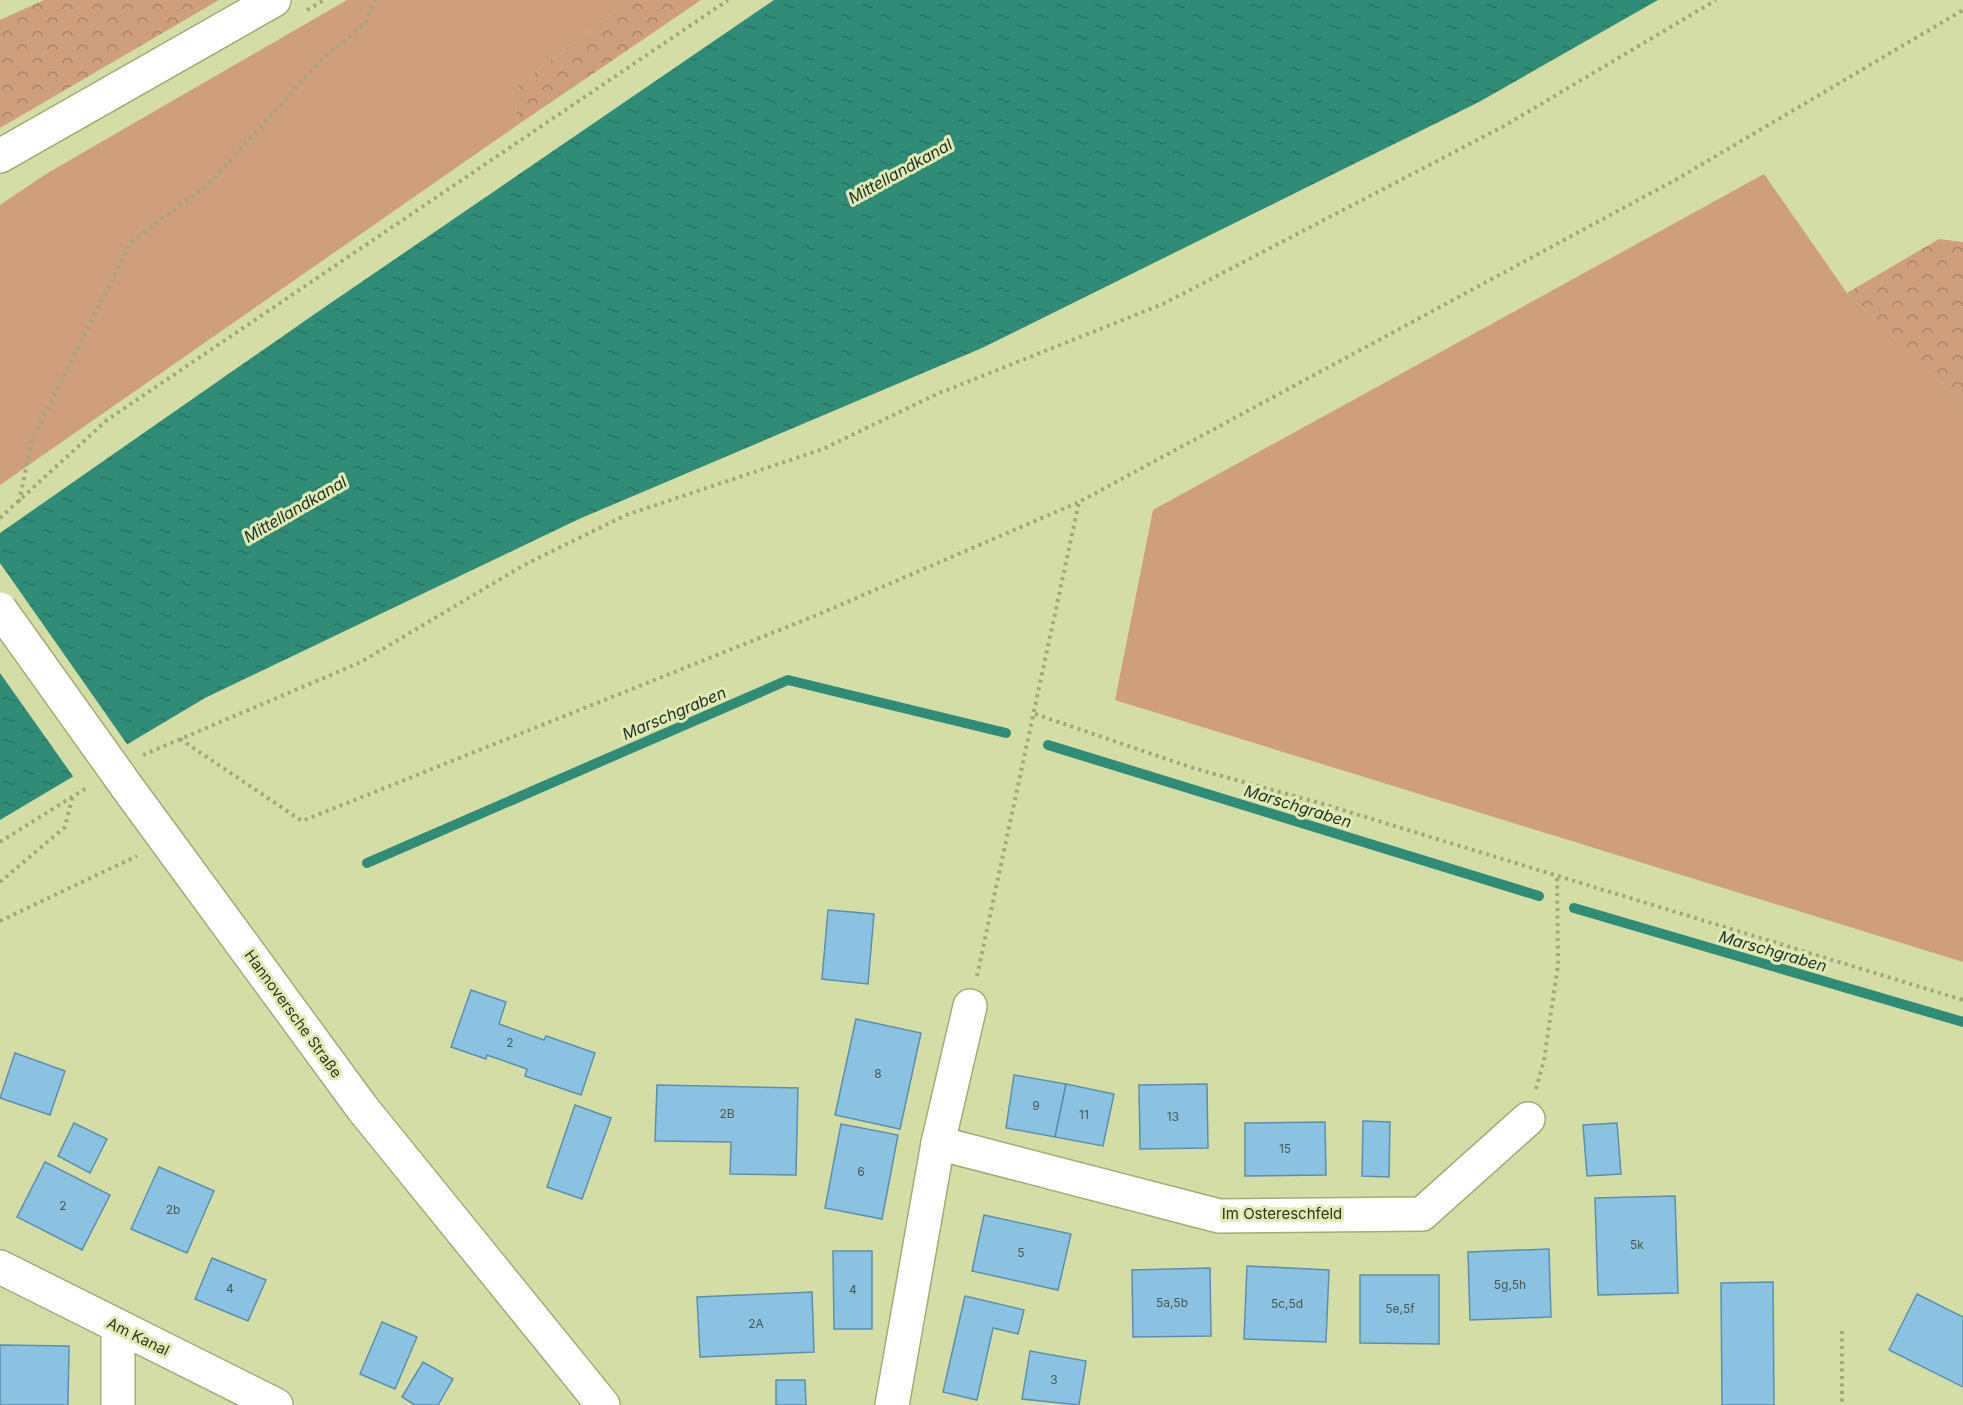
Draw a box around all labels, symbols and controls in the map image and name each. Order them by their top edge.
water label: Mittellandkanal [845,134,956,208]
water label: Mittellandkanal [240,471,350,547]
water label: Marschgraben [619,682,729,744]
water label: Marschgraben [1242,780,1354,832]
water label: Marschgraben [1717,926,1829,976]
street label: Hannoversche Straße [241,946,346,1081]
house number: 2 [506,1035,514,1050]
house number: 8 [874,1066,882,1081]
house number: 9 [1032,1098,1040,1113]
house number: 2B [719,1106,735,1121]
house number: 11 [1079,1107,1089,1122]
house number: 13 [1167,1109,1179,1124]
house number: 15 [1279,1141,1291,1156]
house number: 6 [857,1164,865,1179]
house number: 2 [59,1198,67,1213]
house number: 2b [166,1202,180,1217]
street label: Im Ostereschfeld [1222,1204,1342,1223]
house number: 5k [1630,1237,1644,1252]
house number: 5 [1017,1245,1025,1260]
house number: 5g,5h [1494,1277,1526,1292]
house number: 4 [226,1281,234,1296]
house number: 4 [849,1282,857,1297]
house number: 5a,5b [1156,1295,1188,1310]
house number: 5c,5d [1271,1296,1303,1311]
house number: 5e,5f [1385,1301,1415,1316]
street label: Am Kanal [104,1313,173,1360]
house number: 2A [748,1316,764,1331]
house number: 3 [1050,1372,1058,1387]

